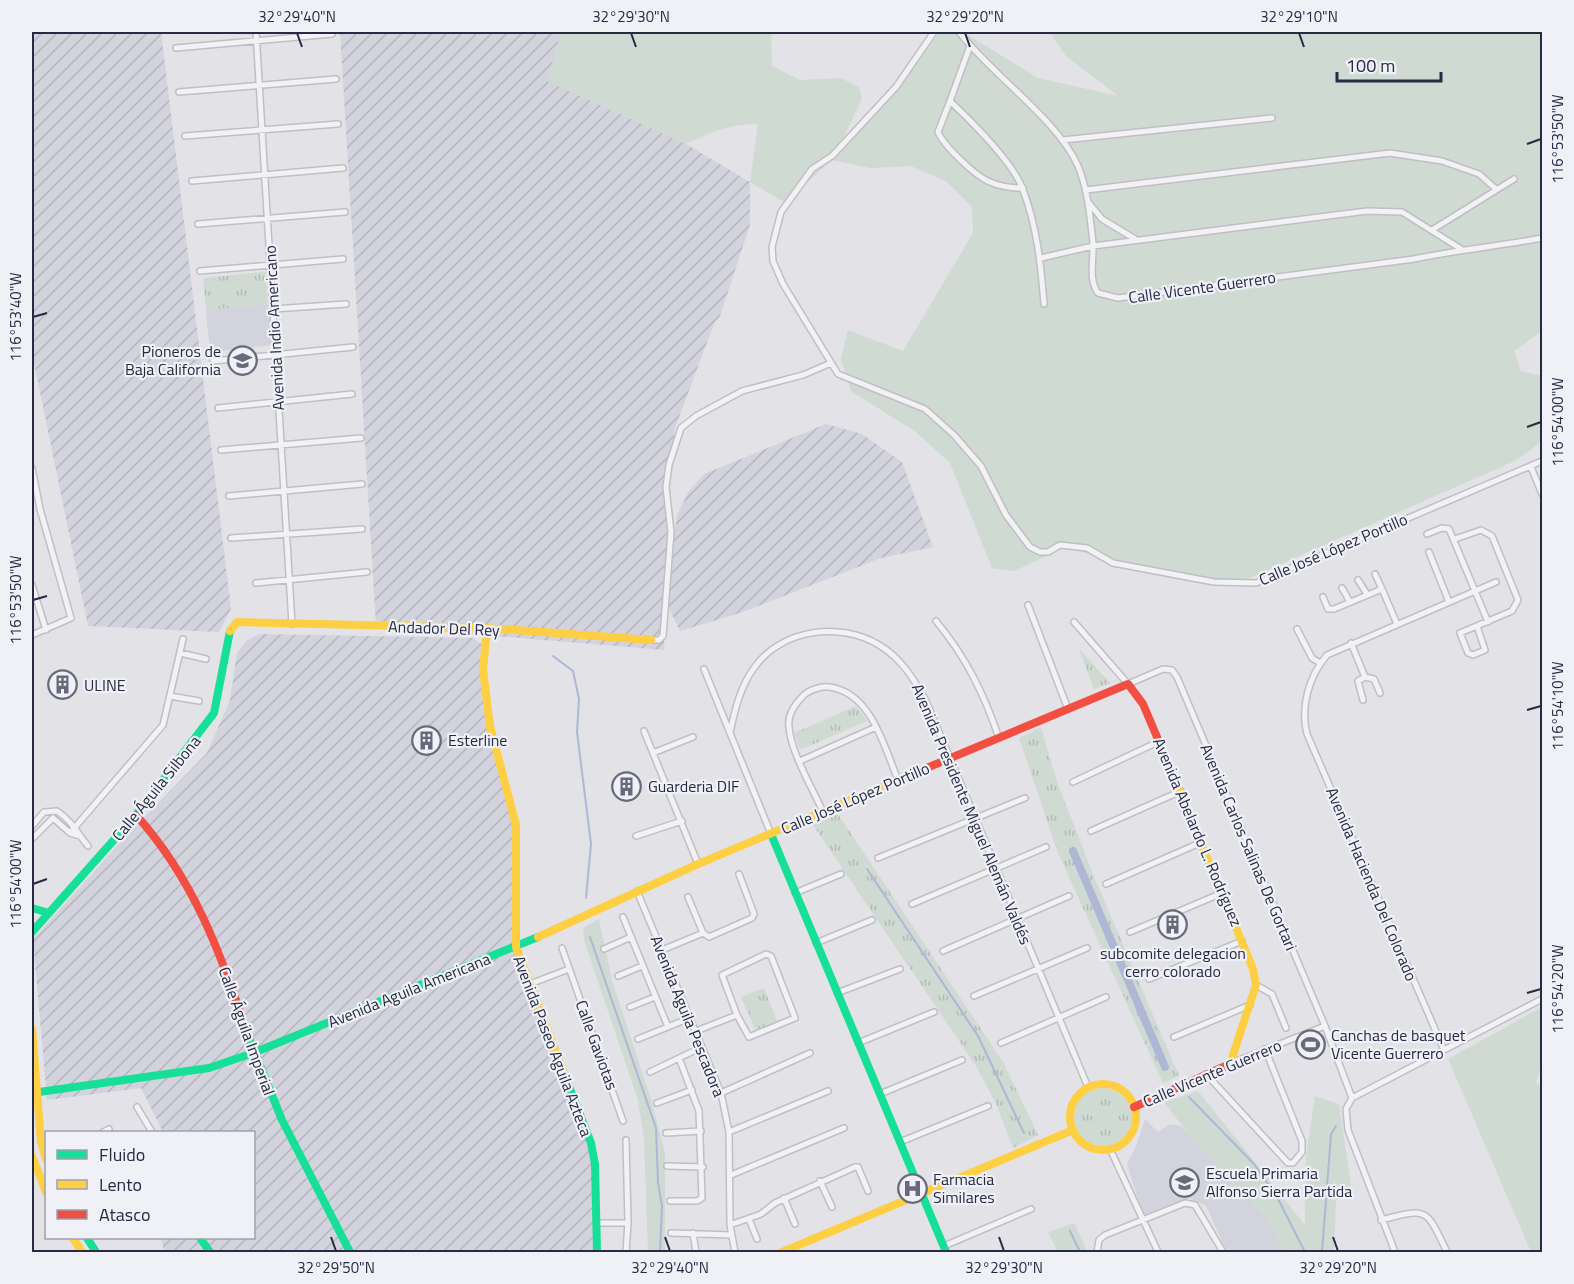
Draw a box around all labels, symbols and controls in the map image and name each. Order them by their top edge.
text: 32°29'40"N [258,5,336,28]
text: 32°29'30"N [592,5,670,28]
text: 32°29'20"N [926,5,1004,28]
text: 32°29'10"N [1260,5,1338,28]
scale bar [1337,45,1440,83]
text: 100 m [1346,52,1395,79]
text: 116°53'50"W [1546,94,1569,184]
street label: Avenida Indio Americano [258,245,290,411]
street label: Calle Vicente Guerrero [1127,265,1277,309]
text: 116°53'40"W [4,272,27,362]
place label: Pioneros de Baja California [125,339,221,381]
school or university icon: Pioneros de Baja California [226,344,258,376]
text: 116°54'00"W [1546,377,1569,467]
street label: Calle José López Portillo [1255,507,1411,591]
text: 116°53'50"W [4,555,27,645]
street label: Andador Del Rey [388,614,500,642]
text: 116°54'10"W [1546,661,1569,751]
building icon: ULINE [47,669,79,701]
place label: ULINE [84,673,126,697]
street label: Avenida Presidente Miguel Alemán Valdés [906,680,1038,948]
building icon: Esterline [411,724,443,756]
place label: Esterline [448,728,507,752]
street label: Calle Águila Silbona [106,730,206,846]
street label: Avenida Abelardo L. Rodríguez [1147,734,1249,930]
street label: Avenida Carlos Salinas De Gortari [1195,740,1303,954]
street label: Calle José López Portillo [777,756,933,840]
building icon: Guarderia DIF [611,770,643,802]
place label: Guarderia DIF [648,774,740,798]
street label: Avenida Hacienda Del Colorado [1320,783,1424,985]
text: 116°54'00"W [4,839,27,929]
building icon: subcomite delegacion cerro colorado [1157,909,1189,941]
street label: Avenida Aguila Pescadora [645,932,731,1100]
place label: subcomite delegacion cerro colorado [1100,941,1246,983]
text: 116°54'20"W [1546,944,1569,1034]
street label: Avenida Aguila Americana [324,946,494,1034]
street label: Avenida Paseo Aguila Azteca [507,952,599,1140]
street label: Calle Águila Imperial [213,963,281,1099]
street label: Calle Gaviotas [570,997,624,1093]
place label: Canchas de basquet Vicente Guerrero [1331,1023,1466,1065]
sports icon: Canchas de basquet Vicente Guerrero [1294,1028,1326,1060]
street label: Calle Vicente Guerrero [1139,1033,1285,1113]
legend [45,1131,255,1239]
text: Fluido [99,1141,145,1168]
place label: Escuela Primaria Alfonso Sierra Partida [1206,1161,1352,1203]
school or university icon: Escuela Primaria Alfonso Sierra Partida [1169,1166,1201,1198]
place label: Farmacia Similares [933,1167,995,1209]
text: Lento [99,1171,142,1198]
hospital icon: Farmacia Similares [896,1172,928,1204]
text: Atasco [99,1201,150,1228]
text: 32°29'50"N [297,1256,375,1279]
text: 32°29'40"N [631,1256,709,1279]
text: 32°29'30"N [965,1256,1043,1279]
text: 32°29'20"N [1299,1256,1377,1279]

